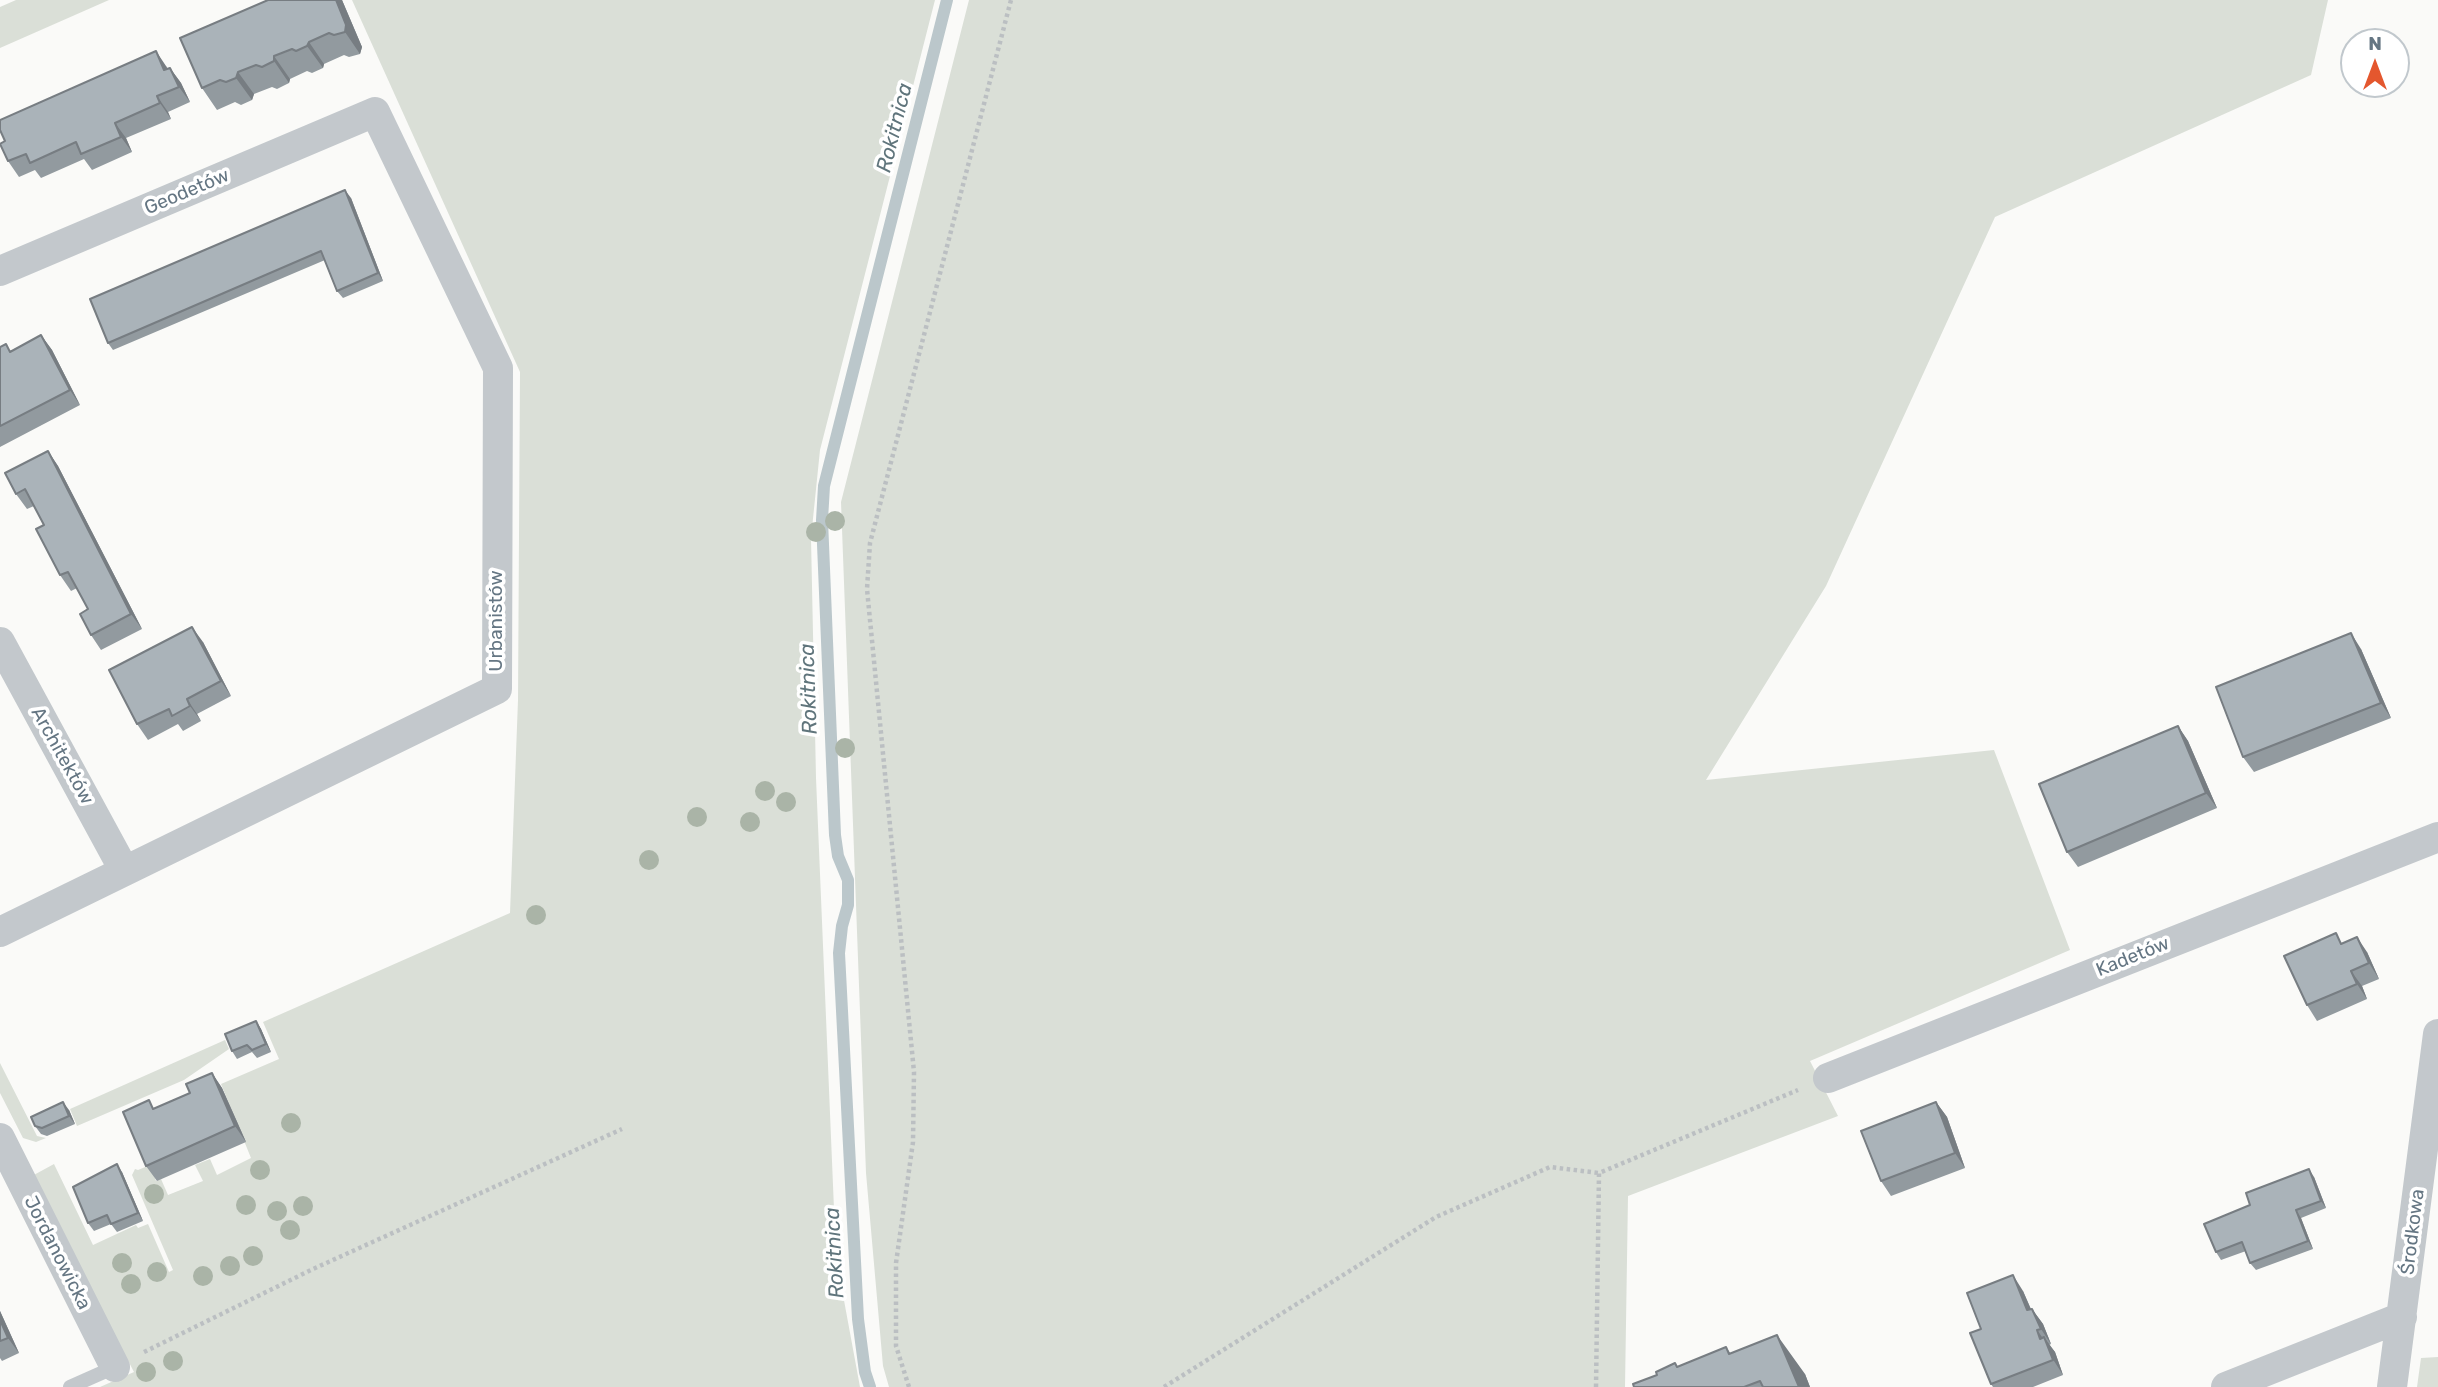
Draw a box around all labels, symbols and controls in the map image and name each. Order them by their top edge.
north arrow [2340,28,2410,98]
text: N [2368,32,2382,55]
water label: Rokitnica [872,81,918,175]
street label: Geodetów [141,164,233,220]
street label: Urbanistów [486,570,508,672]
water label: Rokitnica [795,643,823,735]
street label: Architektów [26,703,98,809]
street label: Kadetów [2093,932,2173,982]
street label: Środkowa [2396,1188,2430,1276]
street label: Jordanowicka [19,1192,95,1314]
water label: Rokitnica [820,1207,850,1299]

